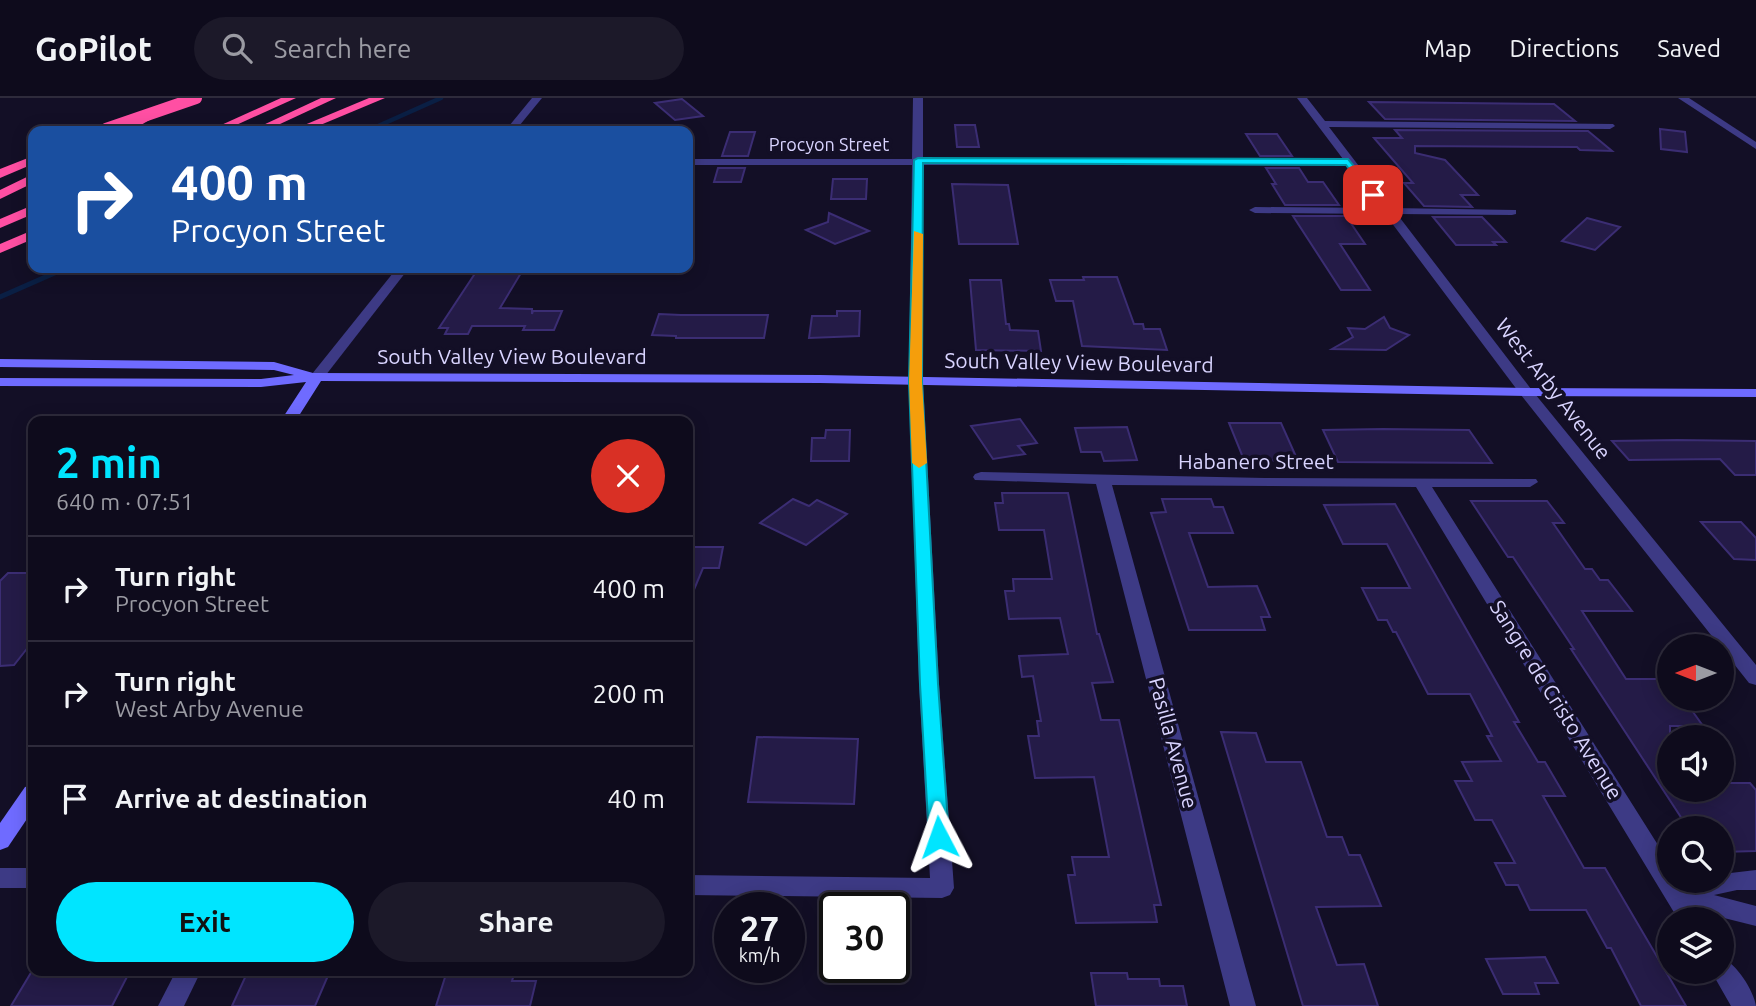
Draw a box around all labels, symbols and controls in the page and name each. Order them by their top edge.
search box [194,17,684,80]
icon: search [218,29,256,67]
text: GoPilot [35,30,152,67]
text: Search here [274,34,411,63]
text: Map [1424,35,1471,62]
text: Directions [1509,35,1619,62]
text: Saved [1657,35,1721,62]
street label: Procyon Street [769,134,889,154]
icon: right [56,154,147,245]
text: 400 m [171,154,308,209]
pin [1343,165,1403,225]
icon: arrive [1354,176,1392,214]
text: Procyon Street [171,212,385,248]
street label: West Arby Avenue [1491,313,1616,464]
street label: South Valley View Boulevard [377,344,647,368]
street label: South Valley View Boulevard [944,348,1214,376]
text: 2 min [56,439,162,486]
button: close [591,439,665,513]
street label: Habanero Street [1178,449,1334,473]
text: 640 m · 07:51 [56,489,194,514]
text: Turn right [115,562,236,591]
icon: right [56,570,94,608]
text: 400 m [593,574,665,603]
text: Procyon Street [115,591,269,616]
street label: Sangre de Cristo Avenue [1486,596,1628,803]
north arrow [1657,634,1734,710]
map controls [1657,634,1734,984]
text: Turn right [115,667,236,696]
icon: right [56,675,94,713]
street label: Pasilla Avenue [1145,675,1203,811]
text: 200 m [593,679,665,708]
text: West Arby Avenue [115,696,304,721]
button: sound [1657,725,1734,802]
icon: arrive [56,780,94,818]
text: Arrive at destination [115,784,368,813]
text: 40 m [607,784,665,813]
position arrow [902,800,976,874]
button: search [1657,816,1734,893]
button: Exit [56,882,354,962]
button: Share [368,882,665,962]
speed limit sign: 30 [819,892,910,983]
button: layers [1657,907,1734,984]
text: 27 [740,908,779,948]
text: km/h [739,945,780,965]

